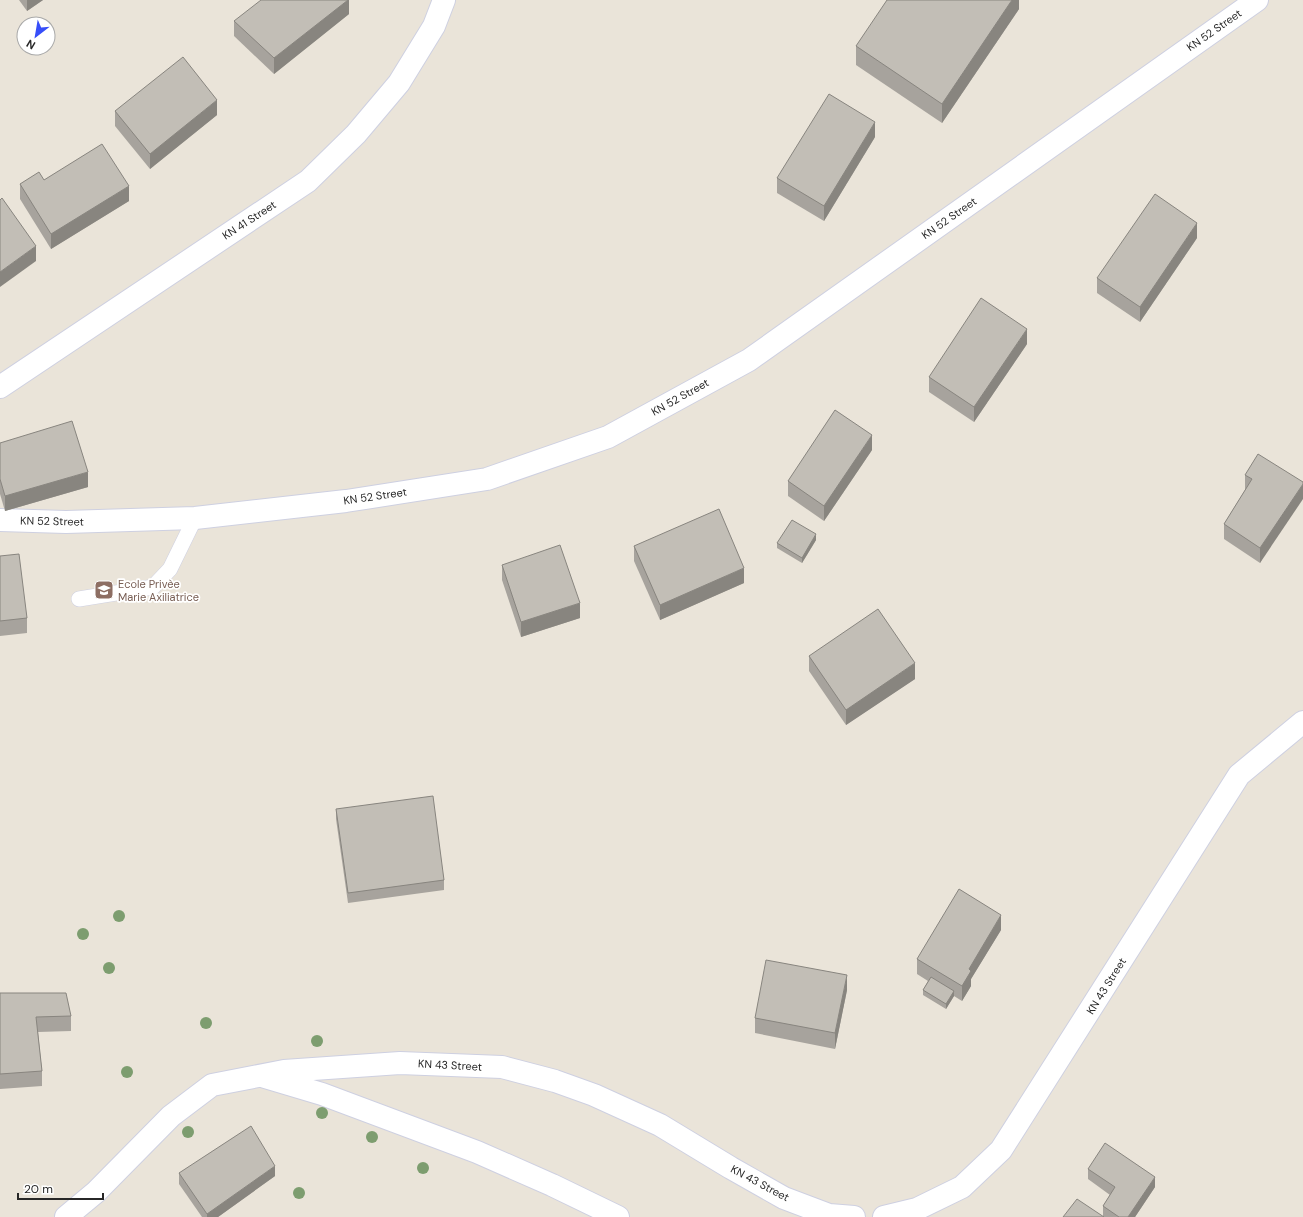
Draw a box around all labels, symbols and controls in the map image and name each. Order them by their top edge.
street label: KN 52 Street [1184,6,1244,54]
north arrow [16,16,56,56]
text: N [24,37,38,53]
street label: KN 52 Street [919,194,979,242]
street label: KN 41 Street [220,197,278,243]
street label: KN 52 Street [649,375,711,419]
street label: KN 52 Street [342,485,408,507]
street label: KN 52 Street [20,513,84,529]
place label: Ecole Privèe Marie Axiliatrice [118,577,199,604]
school or university icon: Ecole Privèe Marie Axiliatrice [93,579,115,601]
street label: KN 43 Street [1083,955,1129,1017]
street label: KN 43 Street [418,1056,482,1074]
street label: KN 43 Street [728,1162,792,1204]
scale bar [18,1175,103,1201]
text: 20 m [24,1181,53,1197]

